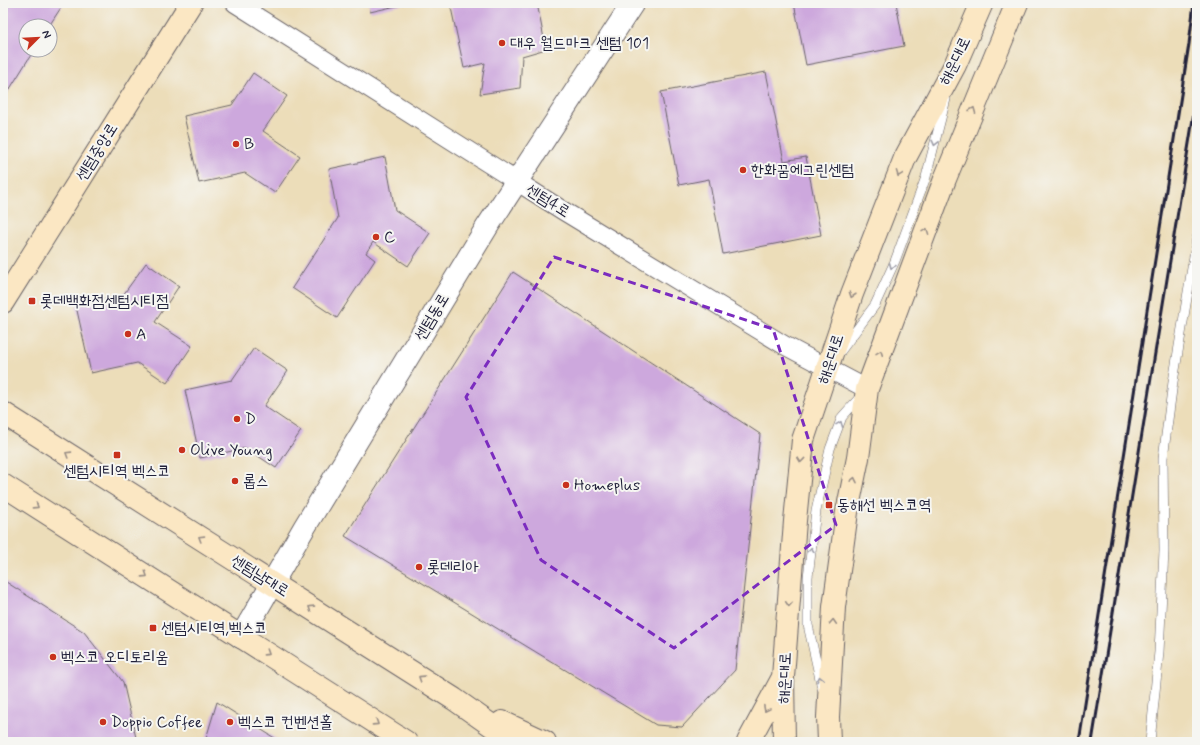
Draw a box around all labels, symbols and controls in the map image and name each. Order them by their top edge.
north arrow [18,18,58,58]
text: N [38,28,54,41]
place label: 대우 월드마크 센텀 101 [510,33,649,54]
street label: 해운대로 [934,33,976,89]
marker: 대우 월드마크 센텀 101 [497,38,507,48]
one-way arrow [969,106,977,113]
street label: 센텀중앙로 [71,119,123,185]
place label: B [244,134,254,155]
marker: B [231,139,241,149]
one-way arrow [931,140,939,146]
place label: 한화꿈에그린센텀 [751,160,854,181]
marker: 한화꿈에그린센텀 [738,165,748,175]
one-way arrow [895,171,903,178]
street label: 센텀4로 [522,179,574,223]
place label: C [384,227,395,248]
one-way arrow [921,227,929,234]
marker: C [371,232,381,242]
one-way arrow [889,262,897,269]
street label: 센텀동로 [410,290,454,344]
place label: 롯데백화점센텀시티점 [40,291,169,312]
one-way arrow [848,292,857,299]
marker: 롯데백화점센텀시티점 [27,296,37,306]
place label: A [136,324,146,345]
marker: A [123,329,133,339]
street label: 해운대로 [813,331,849,387]
one-way arrow [876,349,884,356]
place label: D [245,409,256,430]
marker: D [232,414,242,424]
one-way arrow [835,421,843,428]
place label: Olive Young [190,440,272,461]
marker: Olive Young [177,445,187,455]
marker: 센텀시티역 벡스코 [112,450,122,460]
one-way arrow [65,451,72,459]
one-way arrow [797,457,806,463]
place label: 센텀시티역 벡스코 [63,461,171,482]
place label: 롭스 [243,471,269,492]
place label: Homeplus [574,475,640,496]
marker: 롭스 [230,476,240,486]
one-way arrow [849,477,857,483]
marker: Homeplus [561,480,571,490]
place label: 동해선 벡스코역 [837,495,931,516]
marker: 동해선 벡스코역 [824,500,834,510]
one-way arrow [32,501,39,508]
one-way arrow [198,536,205,543]
one-way arrow [807,547,816,553]
street label: 센텀남대로 [227,550,293,602]
place label: 롯데리아 [427,557,479,578]
marker: 롯데리아 [414,562,424,572]
one-way arrow [141,571,148,578]
one-way arrow [784,601,793,607]
one-way arrow [308,605,315,613]
place label: 센텀시티역,벡스코 [161,618,267,639]
one-way arrow [829,619,838,625]
marker: 센텀시티역,벡스코 [148,623,158,633]
place label: 벡스코 오디토리움 [61,647,168,668]
one-way arrow [263,648,270,656]
marker: 벡스코 오디토리움 [48,652,58,662]
street label: 해운대로 [774,652,796,704]
one-way arrow [418,675,425,683]
one-way arrow [816,676,824,682]
one-way arrow [763,705,771,713]
place label: Doppio Coffee [111,712,203,733]
place label: 벡스코 컨벤션홀 [238,712,333,733]
marker: Doppio Coffee [98,717,108,727]
marker: 벡스코 컨벤션홀 [225,717,235,727]
one-way arrow [372,718,379,726]

